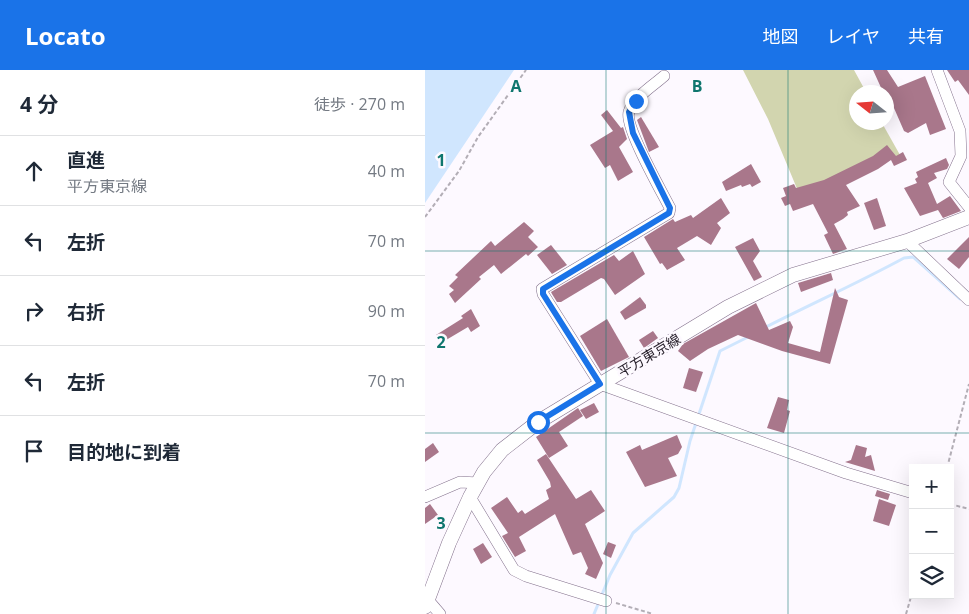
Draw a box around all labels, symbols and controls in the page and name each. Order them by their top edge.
text: Locato [25,19,106,52]
text: 地図 [763,24,799,48]
text: レイヤ [827,24,880,48]
text: 共有 [908,24,944,48]
text: A [510,75,522,97]
text: B [692,75,702,97]
north arrow [849,85,894,130]
text: 4 分 [20,90,58,118]
route end [625,90,648,113]
text: 徒歩 · 270 m [314,93,405,115]
text: 直進 [67,147,105,173]
text: 1 [436,149,446,171]
icon: ahead [20,157,48,185]
text: 40 m [368,160,405,182]
text: 平方東京線 [67,175,147,197]
icon: left [20,227,48,255]
text: 左折 [67,229,105,255]
text: 70 m [368,230,405,252]
icon: right [20,297,48,325]
text: 右折 [67,299,105,325]
text: 90 m [368,300,405,322]
street label: 平方東京線 [614,329,684,381]
text: 2 [436,331,446,353]
icon: left [20,367,48,395]
text: 左折 [67,369,105,395]
text: 70 m [368,370,405,392]
route start [527,411,550,434]
icon: arrive [20,437,48,465]
text: 目的地に到着 [67,439,181,465]
map controls [909,464,954,599]
button: + [909,464,954,509]
button: − [909,509,954,554]
text: 3 [436,512,446,534]
button: layers [909,554,954,599]

